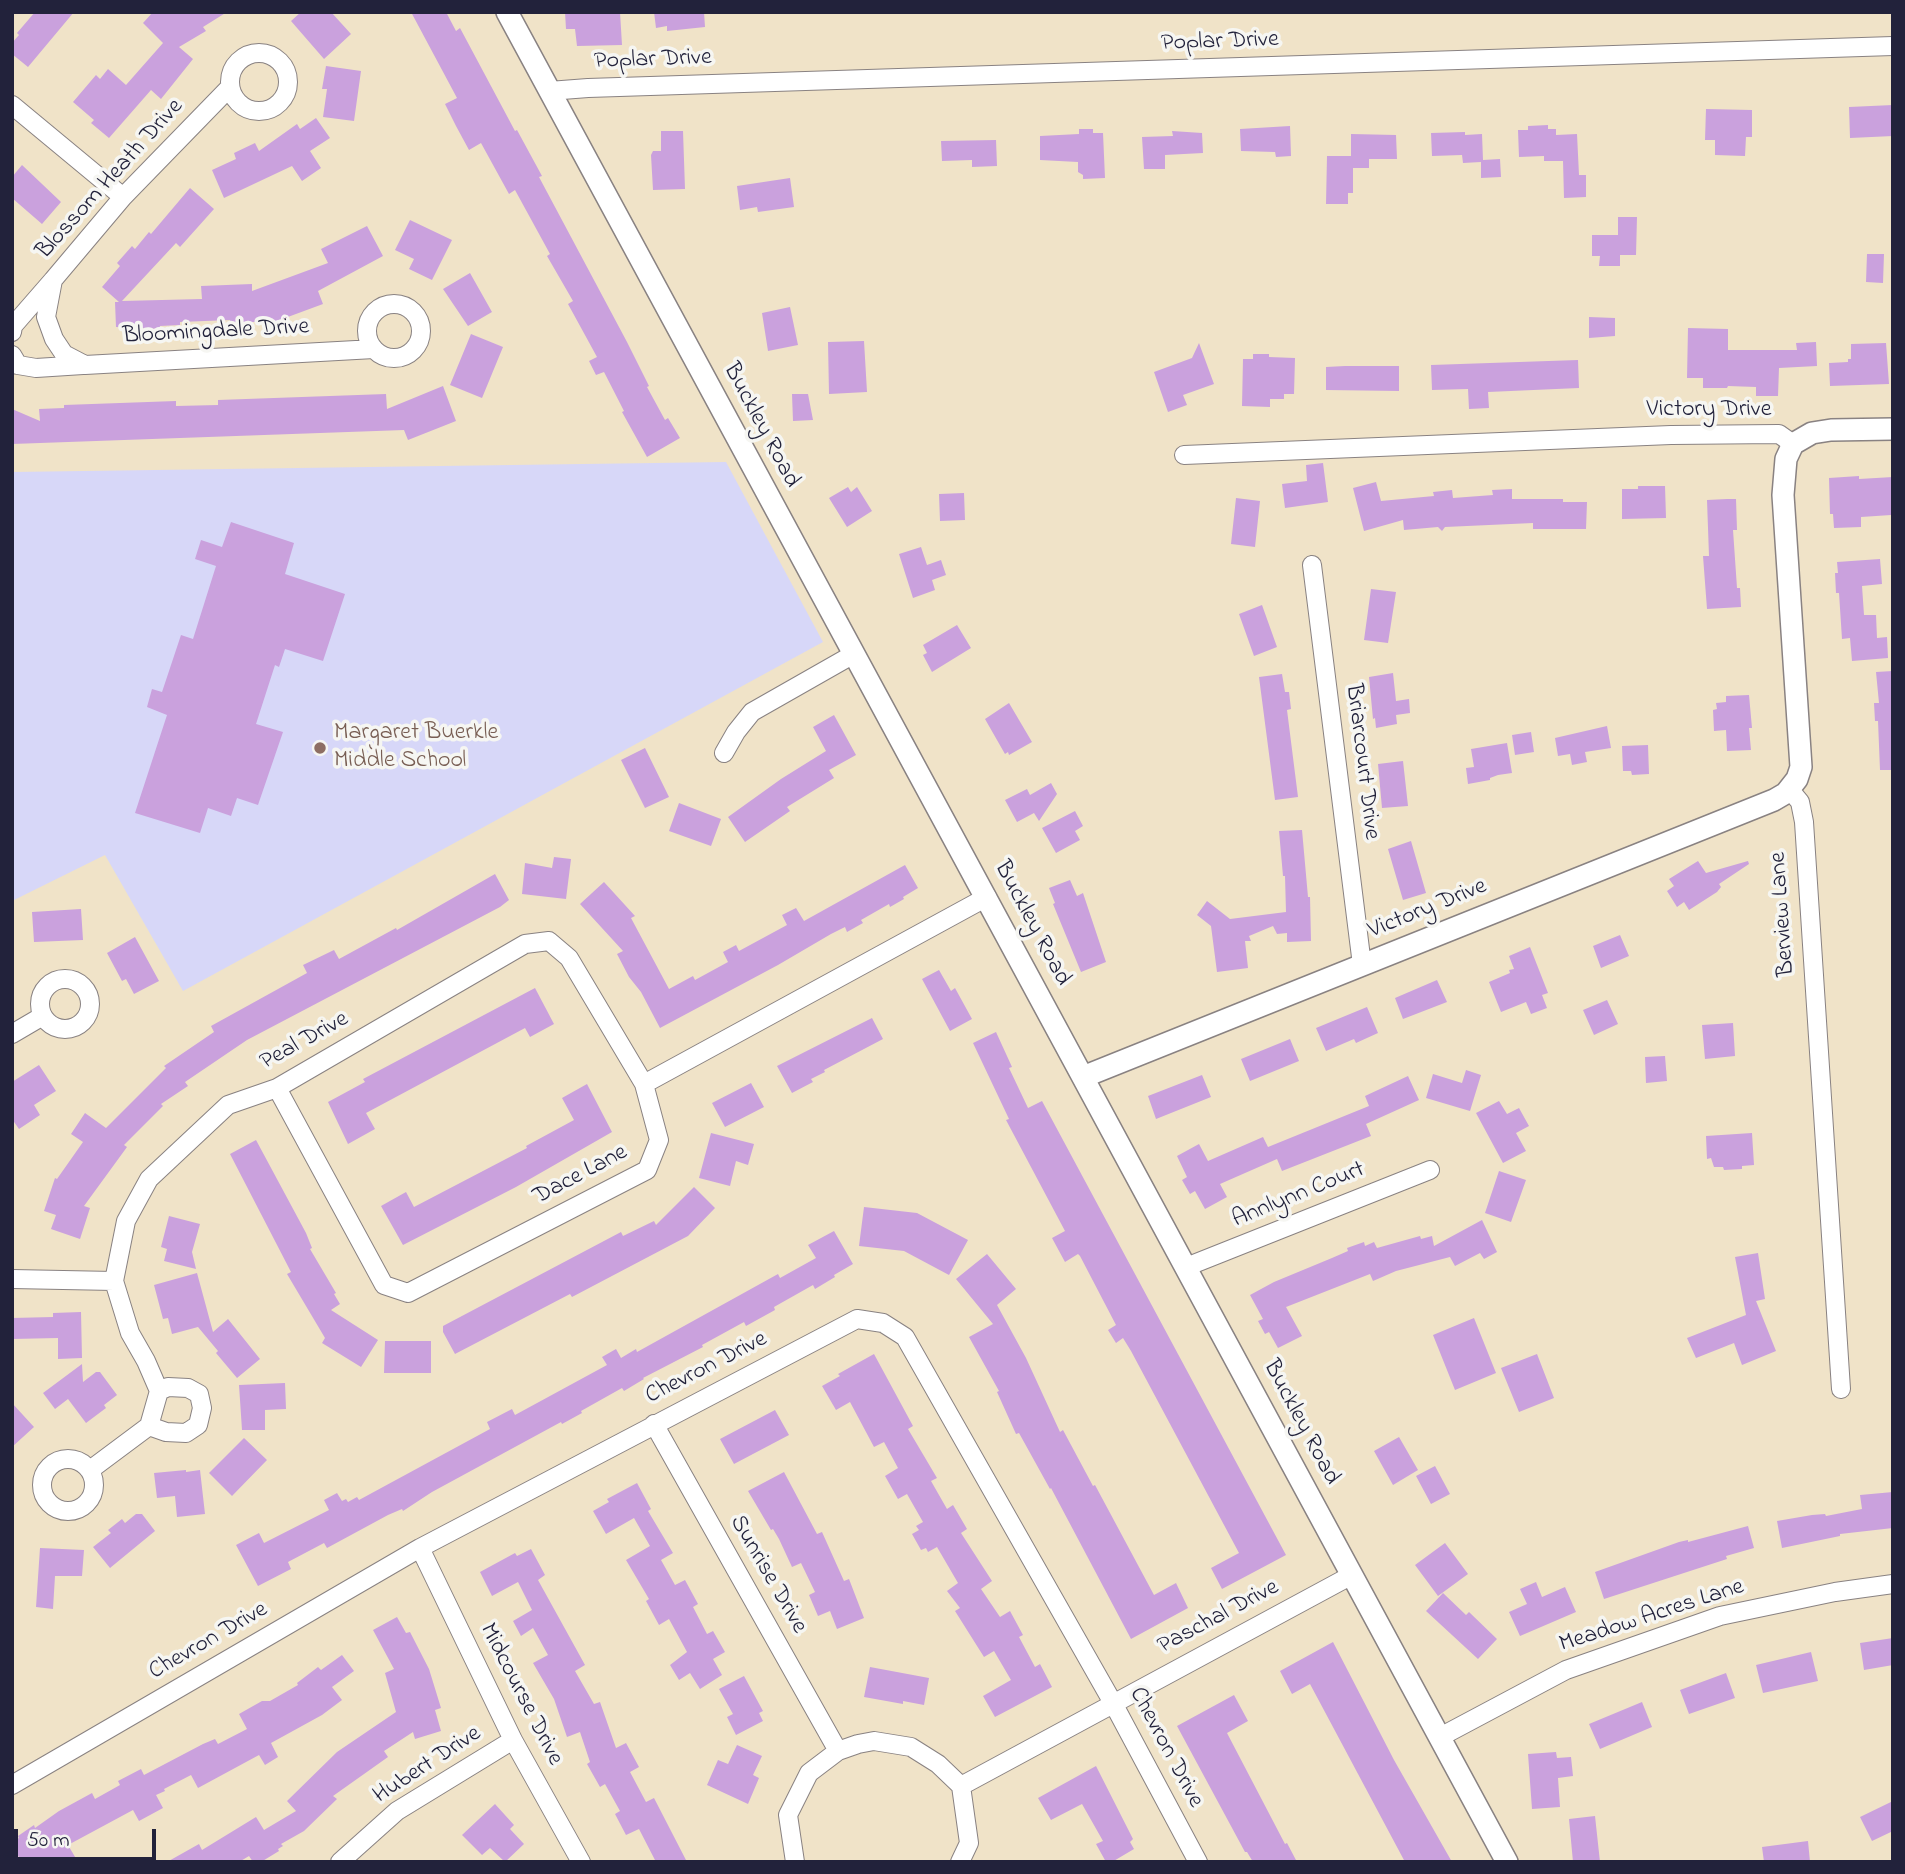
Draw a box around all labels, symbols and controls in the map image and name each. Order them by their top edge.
street label: Poplar Drive [1161,27,1279,59]
street label: Poplar Drive [594,45,712,77]
street label: Blossom Heath Drive [31,94,191,266]
street label: Bloomingdale Drive [122,314,310,352]
street label: Buckley Road [715,359,805,493]
street label: Victory Drive [1647,397,1771,425]
street label: Briarcourt Drive [1337,682,1385,842]
place label: Margaret Buerkle Middle School [334,720,498,776]
marker: Margaret Buerkle Middle School [312,740,328,756]
street label: Berview Lane [1765,851,1803,977]
street label: Buckley Road [986,857,1076,991]
street label: Victory Drive [1365,873,1491,947]
street label: Peal Drive [256,1006,354,1078]
street label: Dace Lane [529,1139,633,1213]
street label: Annlynn Court [1229,1156,1369,1236]
street label: Chevron Drive [641,1326,773,1412]
street label: Buckley Road [1255,1356,1345,1490]
street label: Sunrise Drive [722,1511,812,1639]
street label: Paschal Drive [1154,1574,1284,1662]
street label: Meadow Acres Lane [1556,1574,1748,1660]
street label: Chevron Drive [144,1596,274,1688]
street label: Midcourse Drive [472,1619,568,1771]
street label: Chevron Drive [1121,1683,1209,1813]
street label: Hubert Drive [369,1721,487,1811]
scale bar [18,1814,159,1858]
text: 50 m [27,1826,70,1856]

